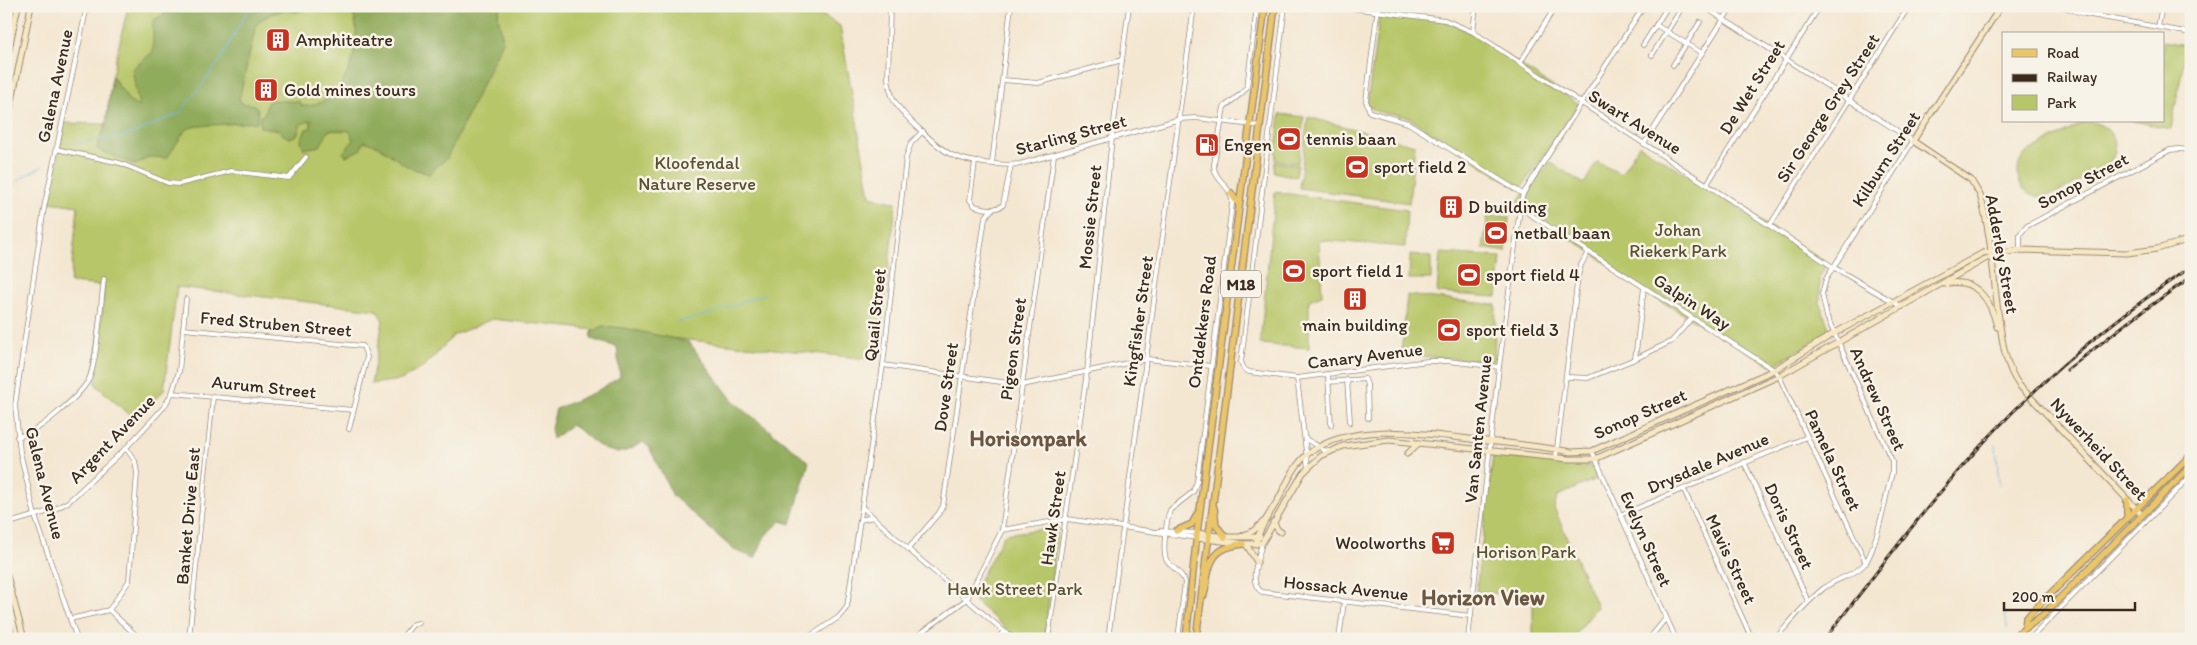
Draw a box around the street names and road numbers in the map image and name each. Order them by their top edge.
street label: Galena Avenue [32,27,78,145]
street label: Sir George Grey Street [1772,29,1885,187]
street label: De Wet Street [1714,35,1790,138]
street label: Swart Avenue [1584,85,1686,159]
street label: Kilburn Street [1847,107,1925,211]
street label: Starling Street [1013,110,1129,160]
street label: Sonop Street [2034,148,2132,214]
street label: Mossie Street [1074,164,1106,270]
street label: Adderley Street [1981,193,2023,316]
street label: Kingfisher Street [1118,254,1158,388]
street label: Ontdekkers Road [1183,254,1221,390]
street label: Quail Street [859,267,891,363]
street label: Galpin Way [1649,269,1735,335]
road number: M18 [1221,270,1261,298]
street label: Pigeon Street [995,296,1031,402]
street label: Fred Struben Street [199,306,353,342]
street label: Canary Avenue [1306,338,1424,374]
street label: Dove Street [929,341,963,433]
street label: Andrew Street [1845,344,1911,455]
street label: Van Santen Avenue [1459,354,1497,504]
street label: Aurum Street [211,371,318,403]
street label: Sonop Street [1590,384,1690,444]
street label: Argent Avenue [64,390,160,488]
street label: Nywerheid Street [2046,393,2153,505]
street label: Pamela Street [1800,406,1866,514]
street label: Galena Avenue [20,424,70,542]
street label: Drysdale Avenue [1644,428,1772,498]
street label: Banket Drive East [171,446,205,586]
street label: Hawk Street [1035,469,1071,567]
street label: Doris Street [1759,479,1819,573]
street label: Evelyn Street [1615,488,1677,590]
street label: Mavis Street [1701,511,1761,608]
street label: Hossack Avenue [1282,570,1410,606]

